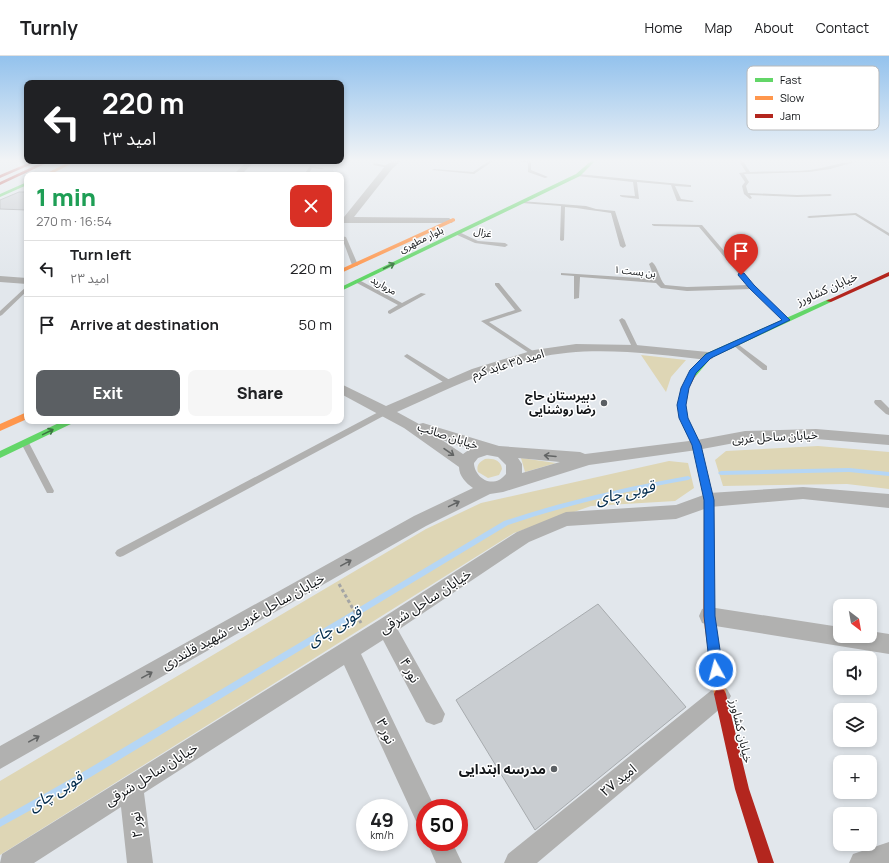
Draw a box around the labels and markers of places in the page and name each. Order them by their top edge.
pin [724,234,758,275]
place label: دبیرستان حاج رضا روشنایی [525,387,596,418]
marker: دبیرستان حاج رضا روشنایی [599,398,609,408]
place label: مدرسه ابتدایی [459,759,546,778]
marker: مدرسه ابتدایی [549,764,559,774]

